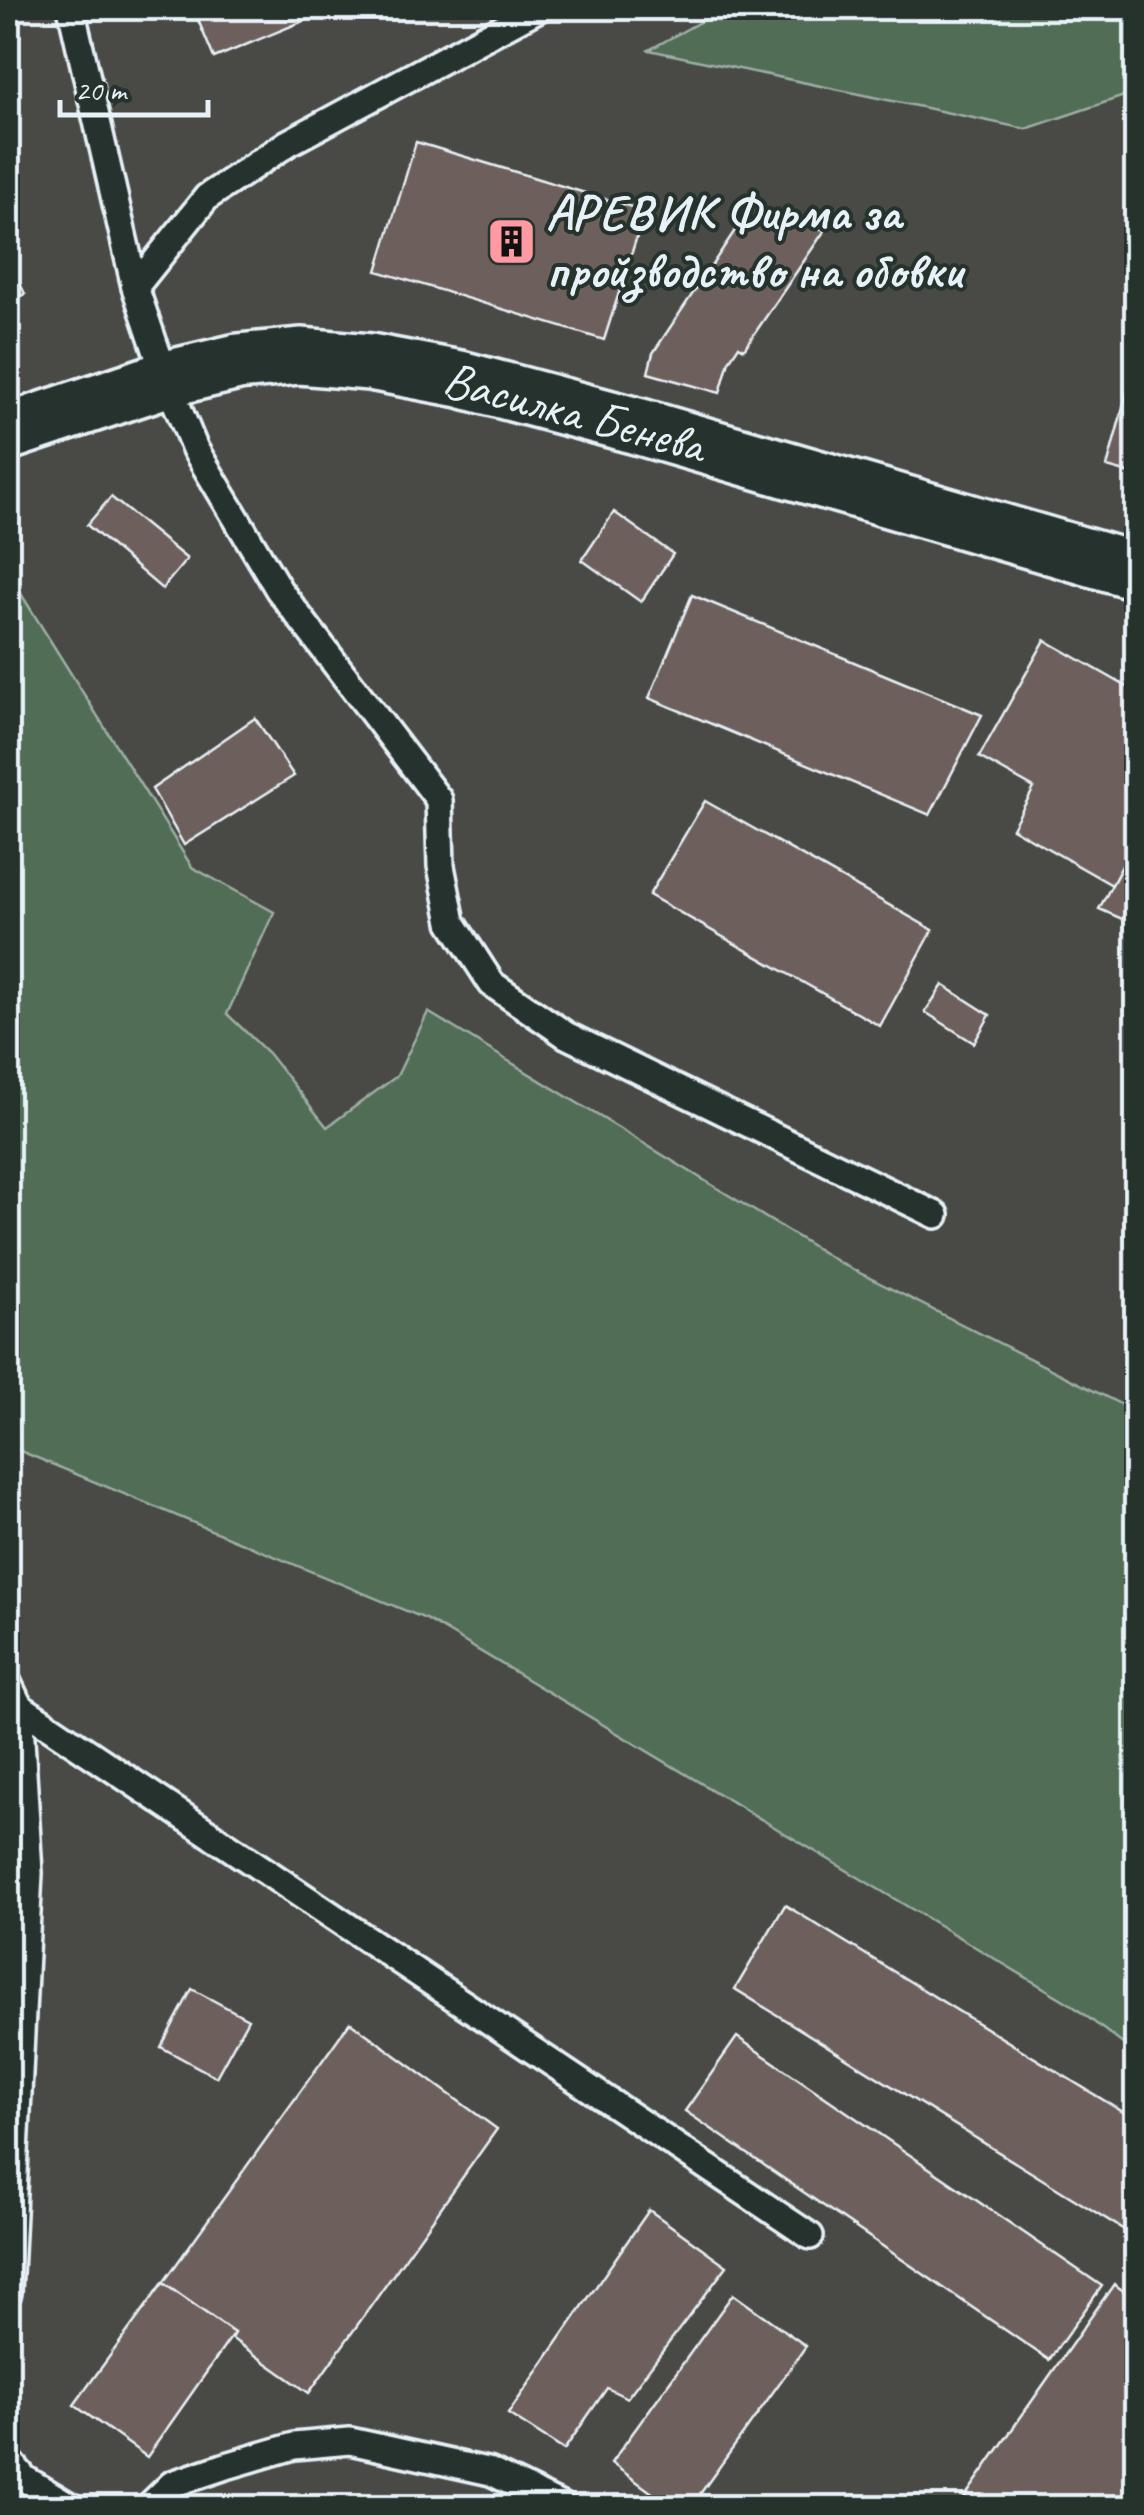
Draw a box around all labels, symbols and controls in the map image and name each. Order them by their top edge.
scale bar [60,55,208,117]
text: 20 m [75,71,128,109]
place label: АРЕВИК Фирма за пройзводство на обовки [546,181,967,303]
building icon: АРЕВИК Фирма за пройзводство на обовки [485,215,537,267]
street label: Василка Бенева [437,347,716,478]

